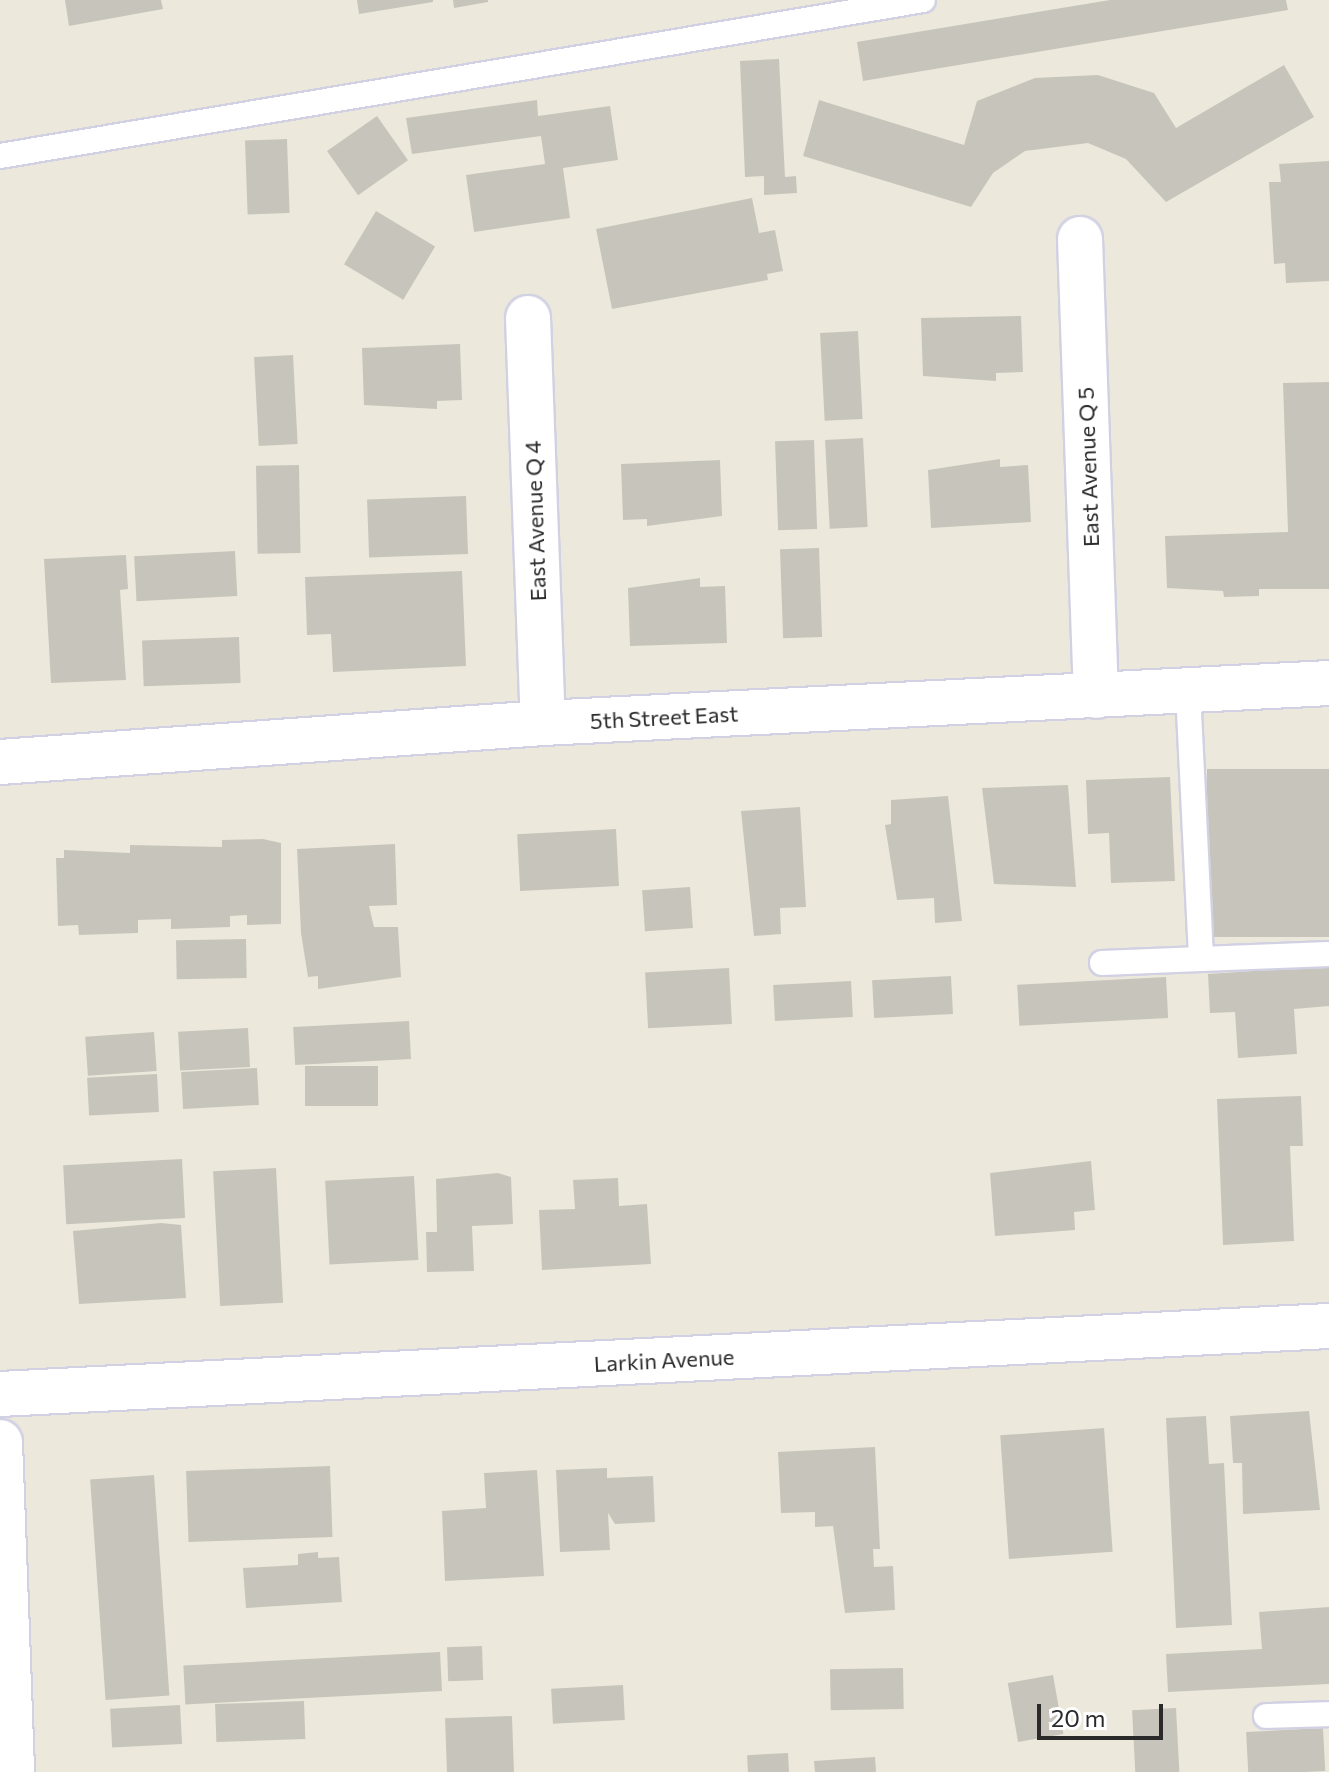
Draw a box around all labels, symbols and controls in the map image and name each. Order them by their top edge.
street label: East Avenue Q 5 [1072,387,1104,547]
street label: East Avenue Q 4 [519,440,551,602]
street label: 5th Street East [589,700,739,734]
street label: Larkin Avenue [593,1343,735,1377]
scale bar [1041,1688,1167,1738]
text: 20 m [1051,1703,1105,1732]

